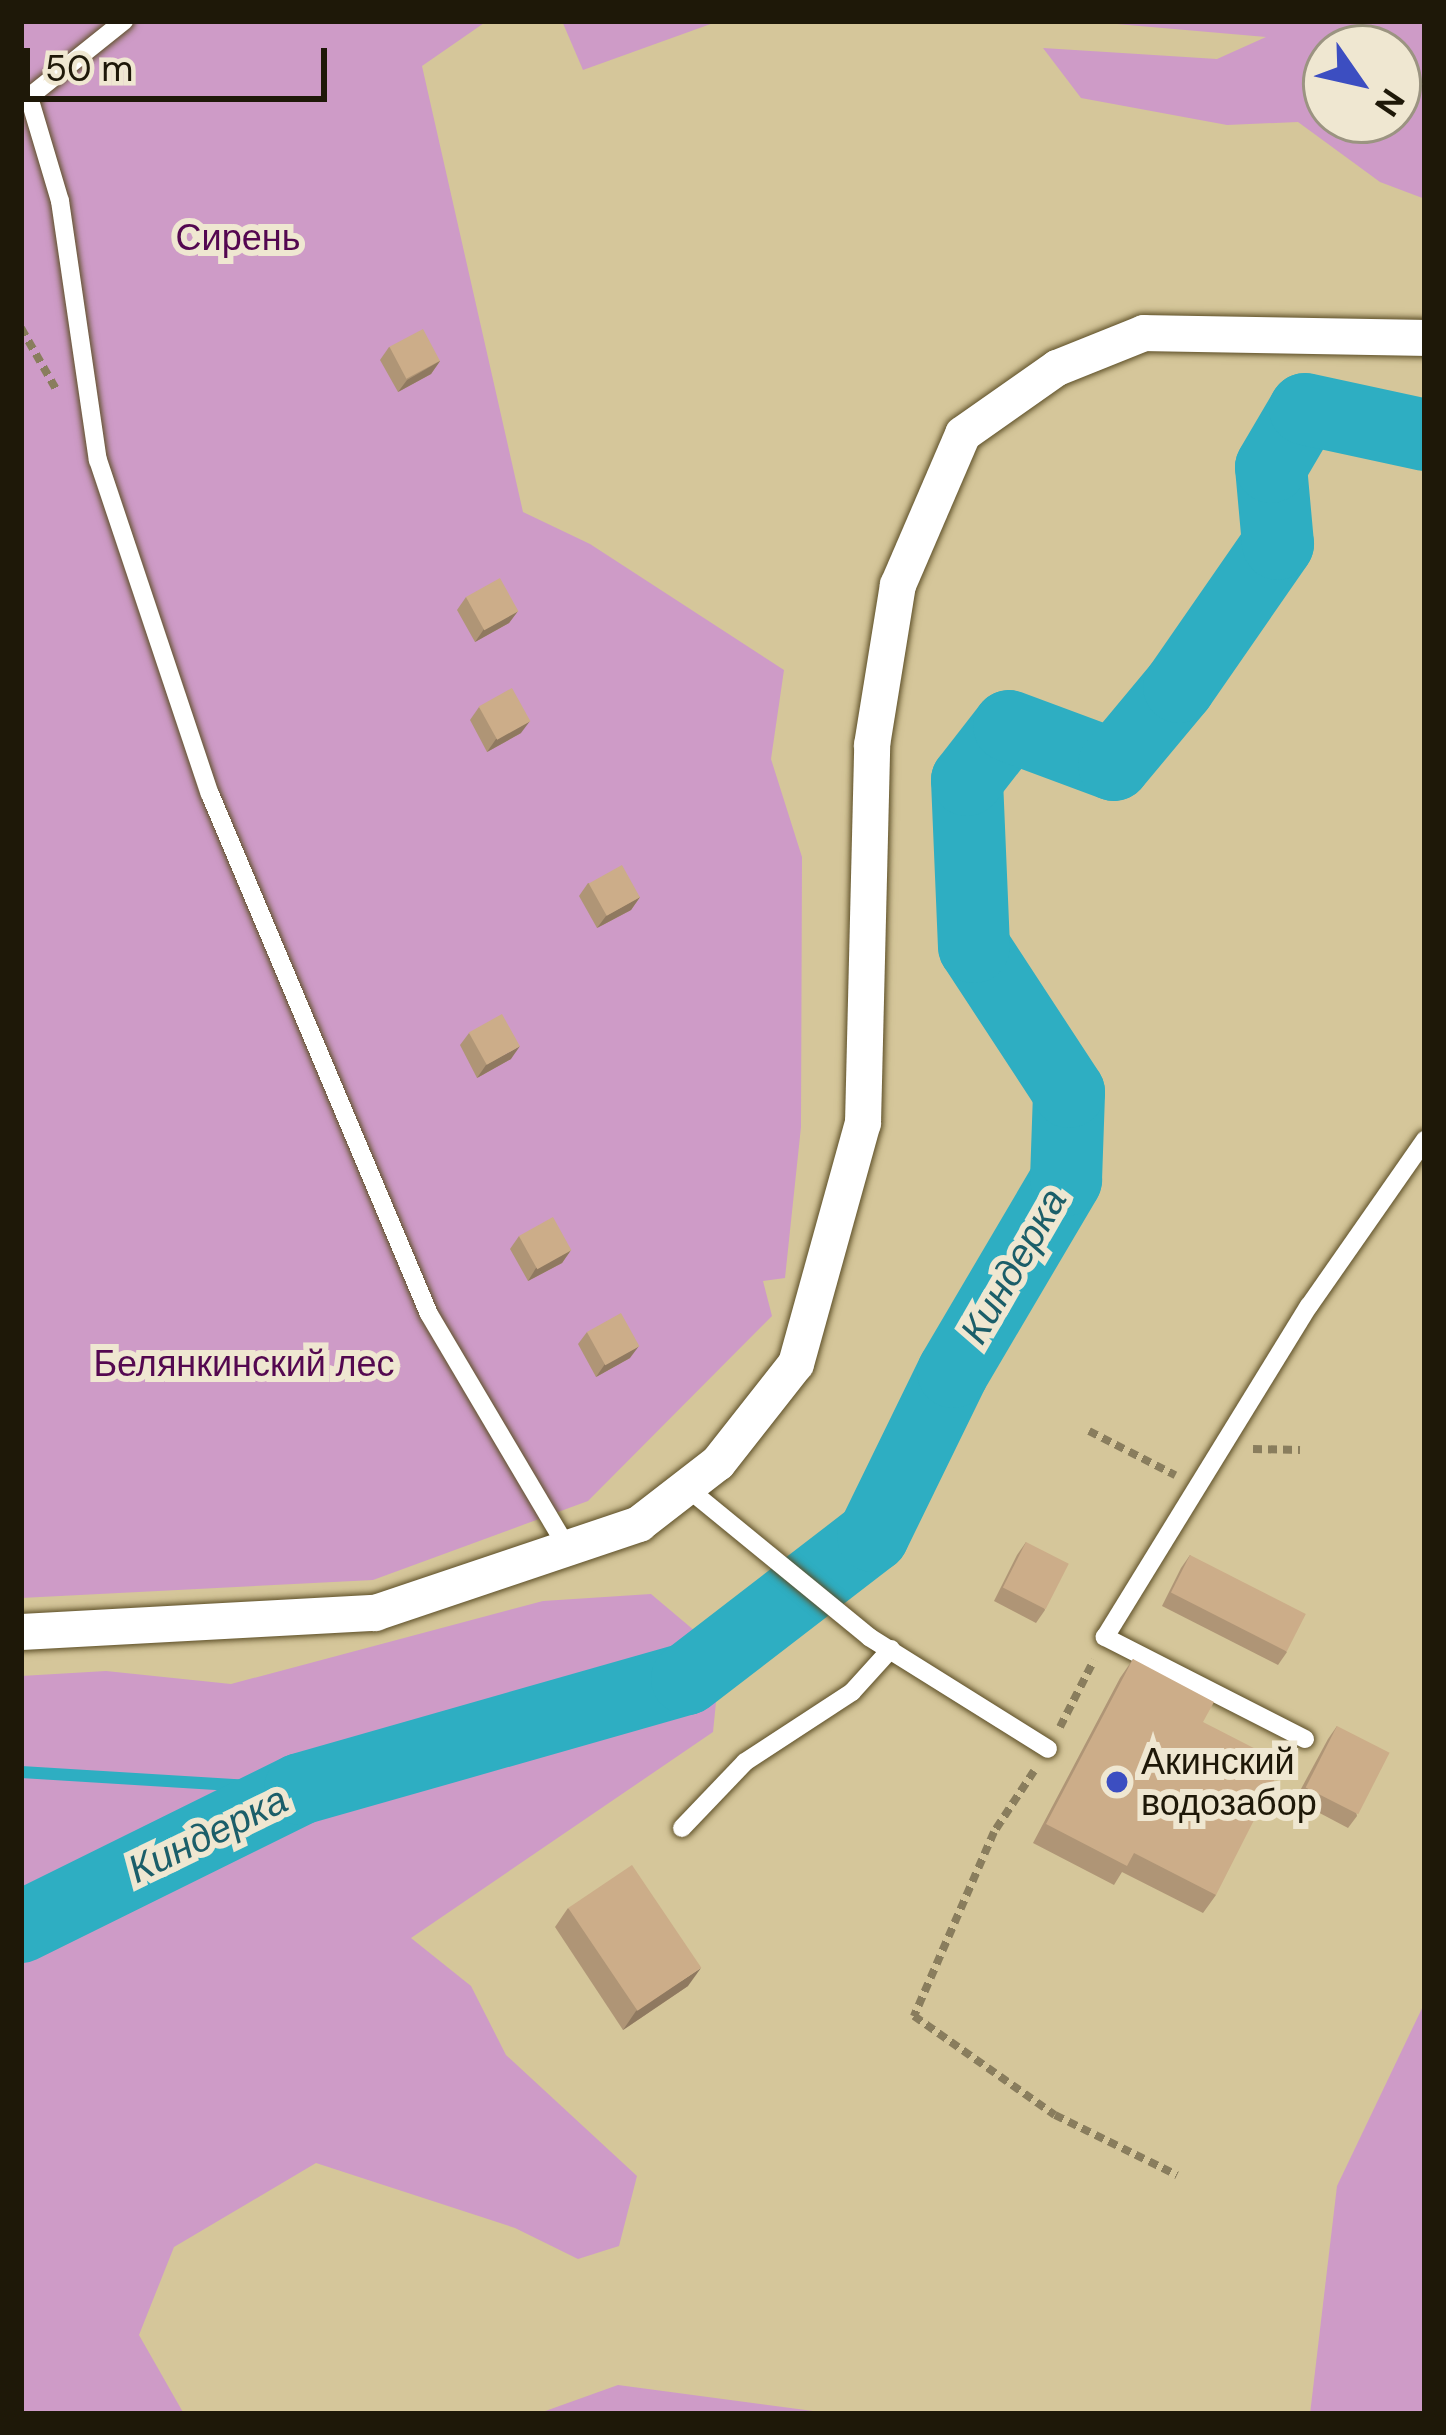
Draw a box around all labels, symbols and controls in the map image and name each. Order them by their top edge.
scale bar [30,24,333,98]
north arrow [1302,24,1422,144]
text: 50 m [45,45,133,92]
text: N [1365,81,1414,125]
park label: Сирень [176,216,300,260]
water label: Киндерка [951,1180,1077,1352]
park label: Белянкинский лес [93,1342,395,1386]
place label: Акинский водозабор [1141,1739,1317,1824]
marker: Акинский водозабор [1104,1769,1130,1795]
water label: Киндерка [121,1776,295,1894]

